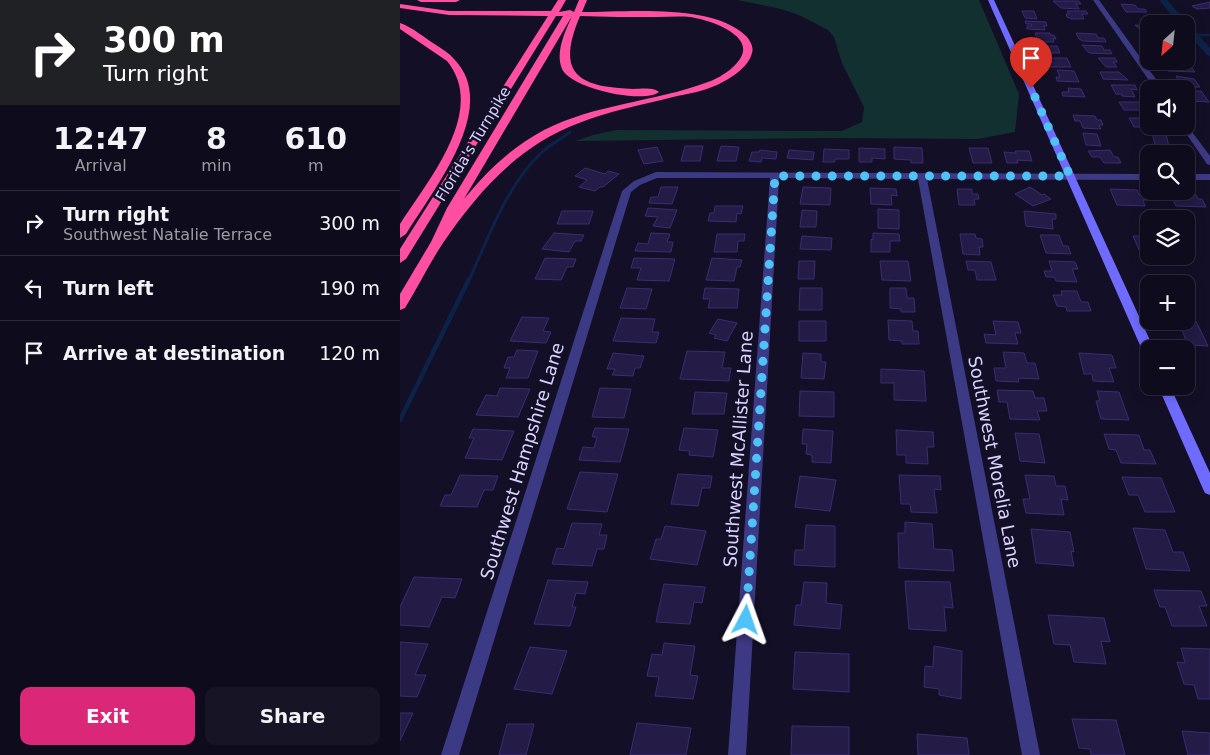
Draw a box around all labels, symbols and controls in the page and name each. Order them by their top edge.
north arrow [1140,15,1195,70]
map controls [1140,15,1195,395]
icon: right [20,20,85,85]
text: 300 m [103,20,225,60]
pin [1010,37,1052,88]
icon: arrive [1017,44,1045,72]
text: Turn right [103,61,208,86]
button: sound [1140,80,1195,135]
street label: Florida's Turnpike [432,83,514,205]
text: 12:47 [53,121,148,156]
text: 8 [206,121,227,156]
text: 610 [284,121,347,156]
button: search [1140,145,1195,200]
text: Arrival [75,156,127,175]
text: min [201,156,232,175]
text: m [308,156,324,175]
text: Turn right [63,203,169,225]
icon: right [20,209,48,237]
button: layers [1140,210,1195,265]
text: 300 m [319,212,380,234]
text: Southwest Natalie Terrace [63,225,272,244]
icon: left [20,274,48,302]
button: + [1140,275,1195,330]
text: Turn left [63,277,154,299]
text: 190 m [319,277,380,299]
street label: Southwest McAllister Lane [719,330,757,568]
icon: arrive [20,339,48,367]
street label: Southwest Hampshire Lane [476,340,568,582]
button: − [1140,340,1195,395]
text: Arrive at destination [63,342,285,364]
text: 120 m [319,342,380,364]
street label: Southwest Morelia Lane [964,354,1026,570]
position arrow [719,593,771,645]
button: Exit [20,687,195,745]
button: Share [205,687,380,745]

